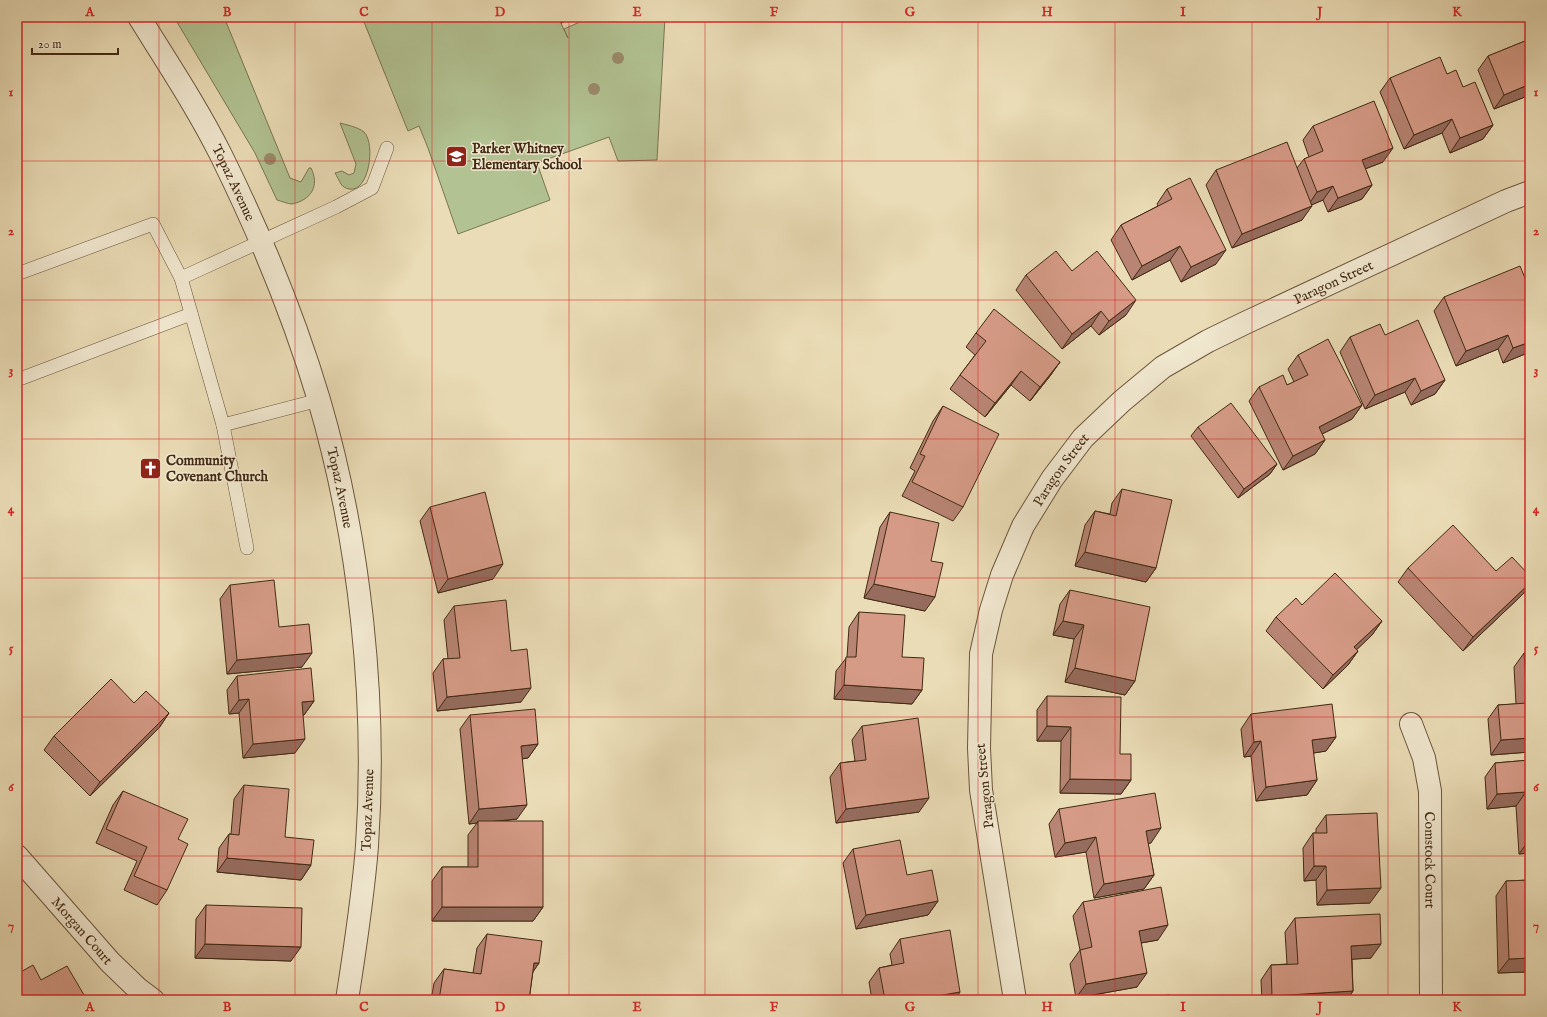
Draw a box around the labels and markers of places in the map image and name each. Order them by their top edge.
place label: Parker Whitney Elementary School [472,140,583,174]
school or university icon: Parker Whitney Elementary School [443,143,469,169]
place label: Community Covenant Church [166,452,269,486]
church icon: Community Covenant Church [137,455,163,481]

